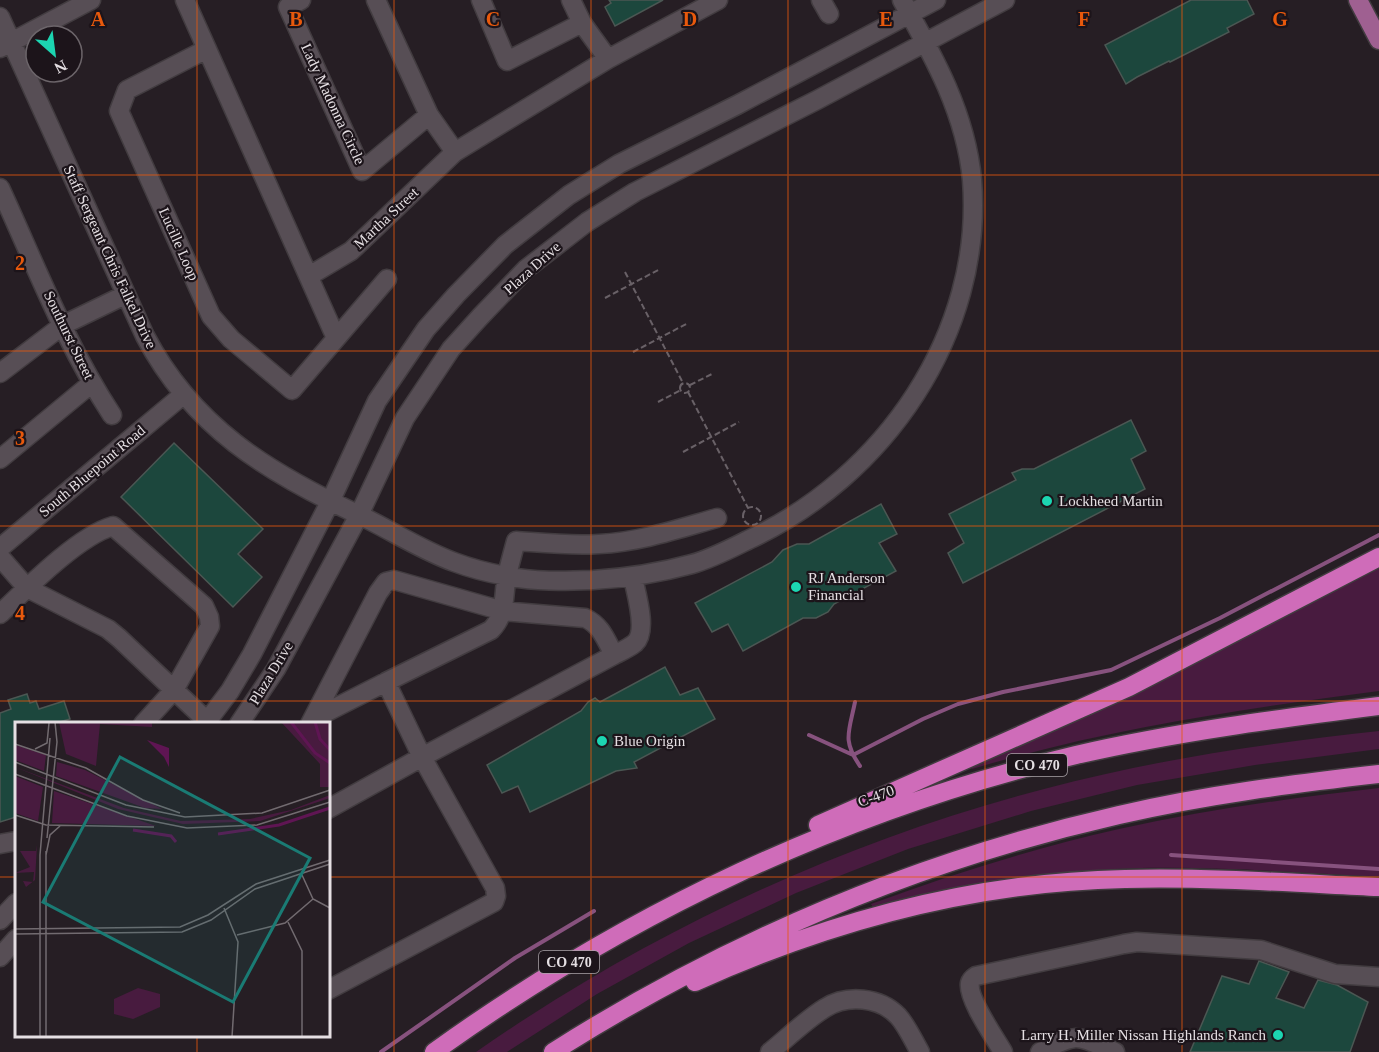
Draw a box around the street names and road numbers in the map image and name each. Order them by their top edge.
street label: Lady Madonna Circle [298,41,368,167]
street label: Staff Sergeant Chris Falkel Drive [60,163,160,351]
street label: Martha Street [351,184,422,252]
street label: Lucille Loop [156,205,202,283]
street label: Plaza Drive [500,238,564,297]
street label: Southurst Street [41,288,98,383]
street label: South Bluepoint Road [36,422,149,520]
street label: Plaza Drive [246,638,296,707]
road number: CO 470 [1007,754,1067,776]
street label: C-470 [856,782,896,810]
road number: CO 470 [539,951,599,973]

